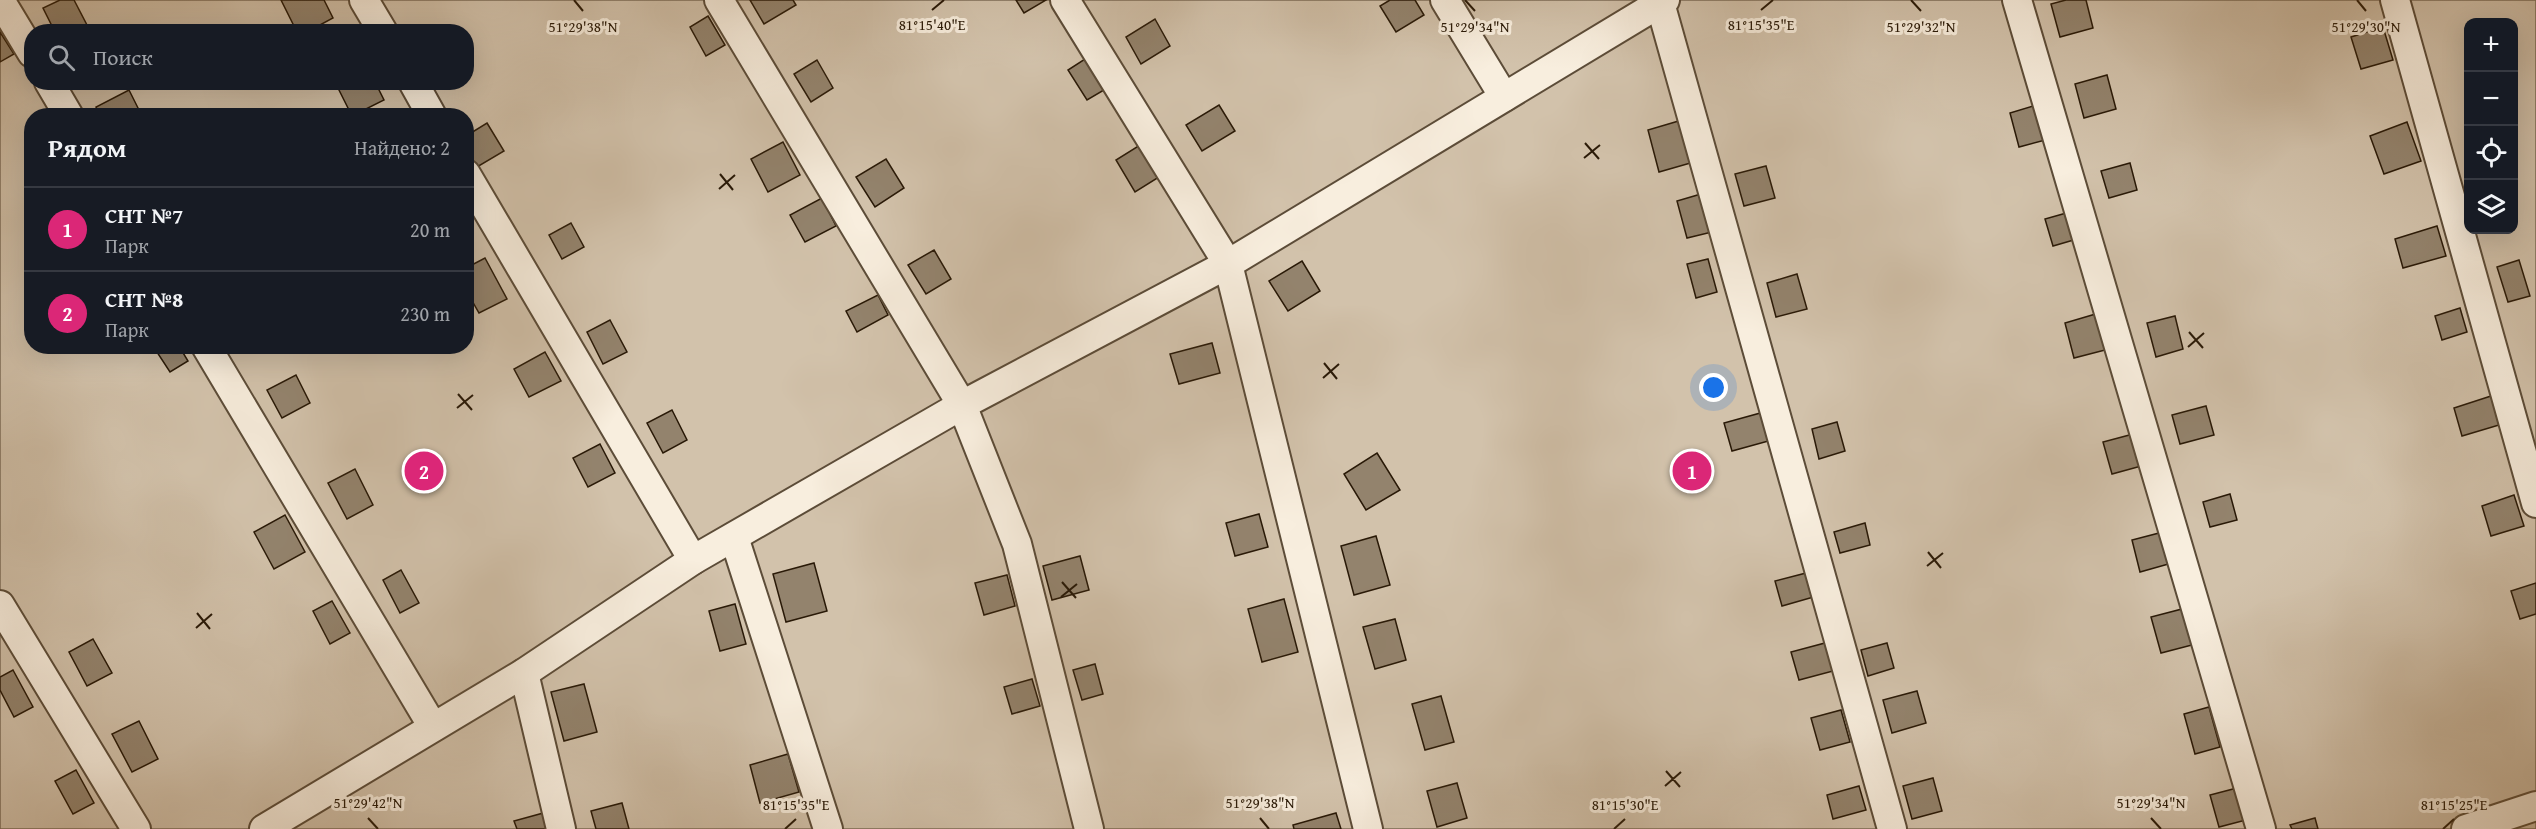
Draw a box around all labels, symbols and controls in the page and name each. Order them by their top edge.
text: 81°15'40"E [899,14,966,35]
text: 81°15'35"E [1728,14,1795,35]
text: 51°29'38"N [549,16,618,37]
text: 51°29'34"N [1441,16,1510,37]
text: 51°29'32"N [1887,16,1956,37]
text: 51°29'30"N [2332,16,2401,37]
map controls [2464,18,2518,234]
button: + [2464,18,2518,72]
search box [24,24,474,90]
icon: search [45,41,78,74]
text: Поиск [93,41,153,73]
button: − [2464,72,2518,126]
button: locate [2464,126,2518,180]
text: Рядом [48,128,126,167]
text: Найдено: 2 [354,133,450,162]
button: layers [2464,180,2518,234]
text: СНТ №7 [105,199,184,231]
text: 1 [62,215,73,244]
text: 20 m [410,215,450,244]
text: Парк [105,231,149,260]
text: СНТ №8 [105,283,184,315]
text: 2 [62,299,73,328]
text: 230 m [400,299,450,328]
text: Парк [105,315,149,344]
your location [1699,373,1728,402]
pin: 2 [404,448,444,494]
pin: 1 [1672,448,1712,494]
text: 51°29'42"N [334,792,403,813]
text: 51°29'38"N [1226,792,1295,813]
text: 51°29'34"N [2117,792,2186,813]
text: 81°15'35"E [763,794,830,815]
text: 81°15'30"E [1592,794,1659,815]
text: 81°15'25"E [2421,794,2488,815]

